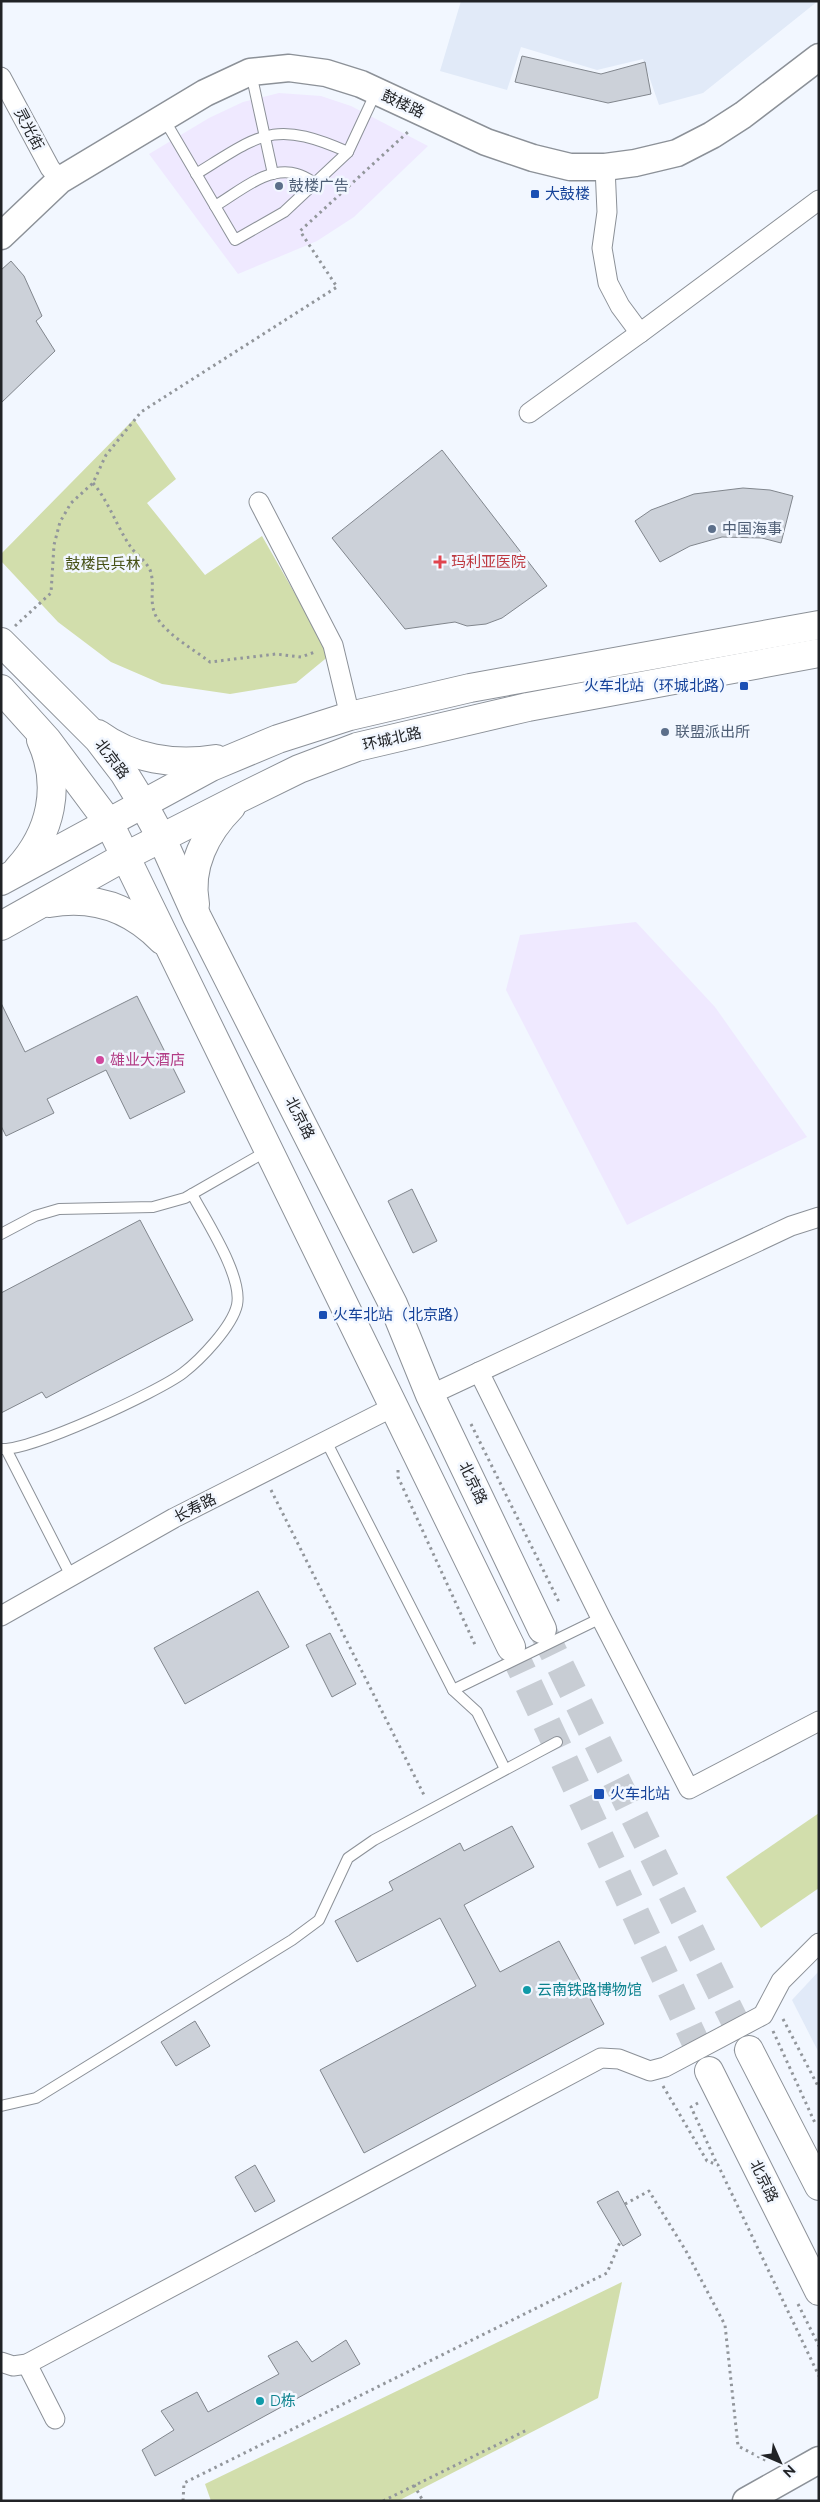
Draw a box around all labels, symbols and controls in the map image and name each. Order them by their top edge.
street label: 鼓楼路 [379,86,427,122]
street label: 灵光街 [10,105,48,153]
place label: 鼓楼广告 [289,177,349,195]
marker: 鼓楼广告 [273,180,285,192]
place label: 大鼓楼 [545,185,590,203]
marker: 大鼓楼 [529,188,541,200]
place label: 中国海事 [722,520,782,538]
marker: 中国海事 [706,523,718,535]
place label: 玛利亚医院 [451,553,526,571]
park label: 鼓楼民兵林 [65,555,141,573]
marker: 玛利亚医院 [433,555,447,569]
place label: 火车北站（环城北路） [584,677,734,695]
marker: 火车北站（环城北路） [738,680,750,692]
street label: 环城北路 [361,723,423,755]
place label: 联盟派出所 [675,723,750,741]
marker: 联盟派出所 [659,726,671,738]
street label: 北京路 [91,736,133,782]
place label: 雄业大酒店 [110,1051,185,1069]
marker: 雄业大酒店 [94,1054,106,1066]
street label: 北京路 [282,1094,318,1142]
place label: 火车北站（北京路） [333,1306,468,1324]
marker: 火车北站（北京路） [317,1309,329,1321]
street label: 北京路 [455,1459,491,1507]
street label: 长寿路 [171,1490,219,1526]
place label: 火车北站 [610,1785,670,1803]
marker: 火车北站 [592,1787,606,1801]
place label: 云南铁路博物馆 [537,1981,642,1999]
marker: 云南铁路博物馆 [521,1984,533,1996]
street label: 北京路 [746,2157,782,2205]
place label: D栋 [270,2392,296,2410]
marker: D栋 [254,2395,266,2407]
north arrow [755,2437,805,2487]
text: N [780,2462,799,2481]

